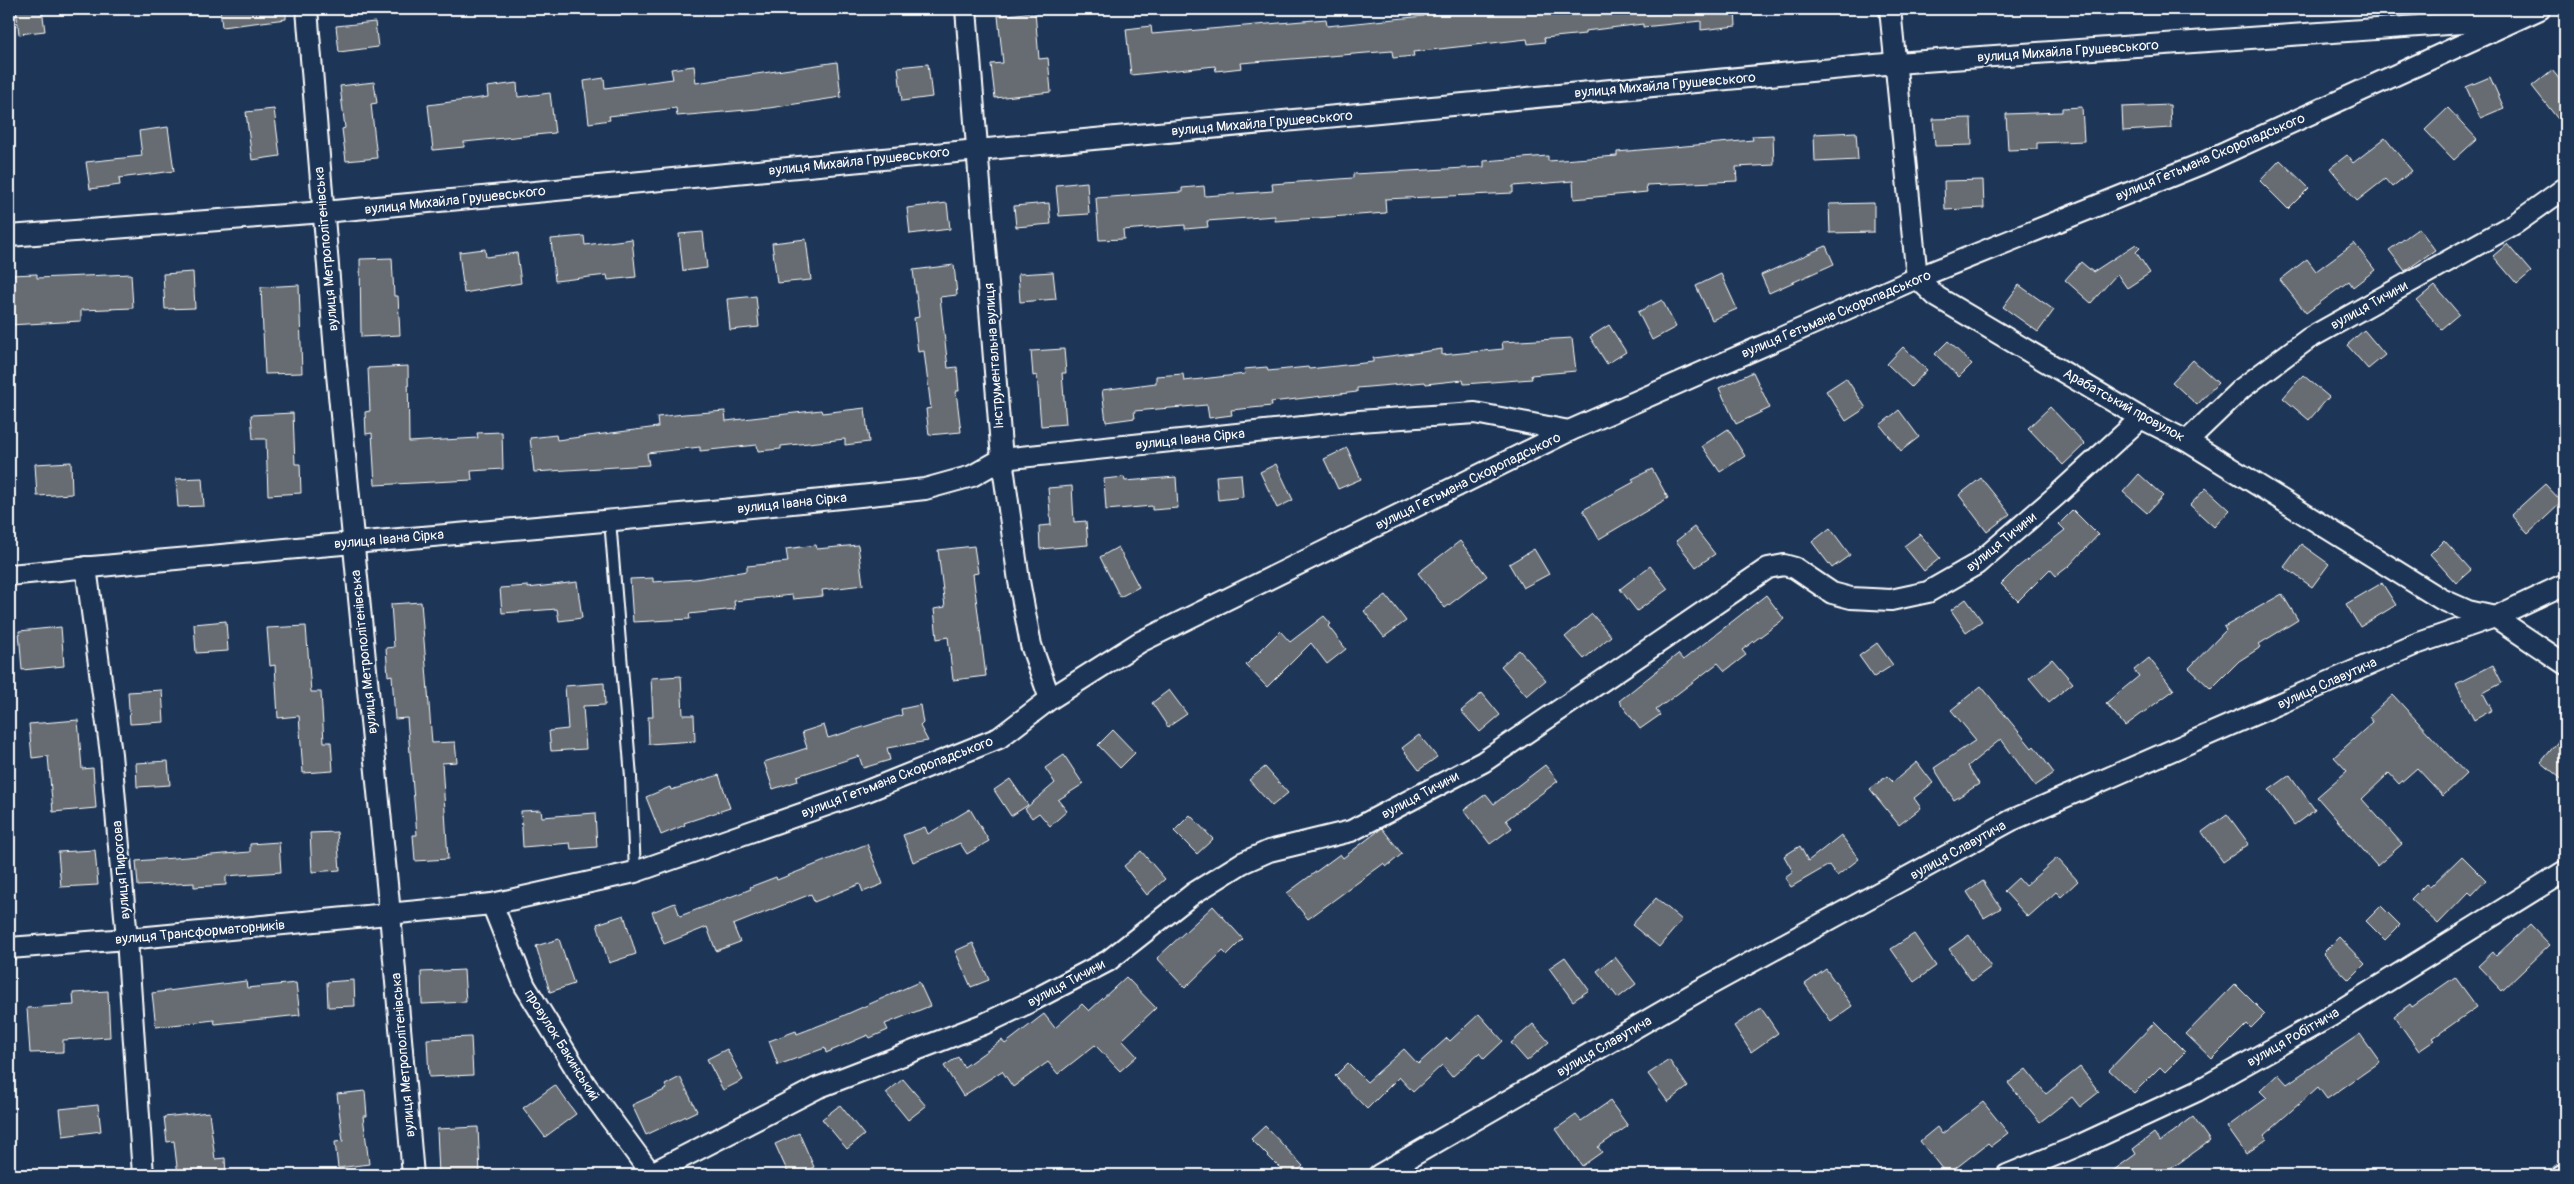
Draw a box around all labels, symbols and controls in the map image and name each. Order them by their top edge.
street label: вулиця Михайла Грушевського [1977,36,2160,66]
street label: вулиця Михайла Грушевського [1574,69,1757,101]
street label: вулиця Михайла Грушевського [1171,107,1354,139]
street label: вулиця Гетьмана Скоропадського [2113,109,2308,205]
street label: вулиця Михайла Грушевського [768,143,951,179]
street label: вулиця Метрополітенівська [310,166,342,332]
street label: вулиця Михайла Грушевського [364,182,547,218]
street label: вулиця Гетьмана Скоропадського [1739,266,1934,362]
street label: вулиця Тичини [2328,277,2410,333]
street label: Інструментальна вулиця [980,282,1008,430]
street label: Арабатський провулок [2060,365,2188,445]
street label: вулиця Івана Сірка [1134,425,1246,453]
street label: вулиця Гетьмана Скоропадського [1372,428,1564,533]
street label: вулиця Івана Сірка [736,489,848,517]
street label: вулиця Тичини [1962,509,2040,575]
street label: вулиця Івана Сірка [333,526,445,552]
street label: вулиця Метрополітенівська [347,569,381,735]
street label: вулиця Славутича [2275,653,2379,713]
street label: вулиця Гетьмана Скоропадського [799,732,996,822]
street label: вулиця Тичини [1378,767,1462,823]
street label: вулиця Славутича [1907,817,2009,883]
street label: вулиця Пирогова [108,820,134,920]
street label: вулиця Трансформаторників [114,916,286,948]
street label: вулиця Тичини [1024,955,1108,1011]
street label: вулиця Метрополітенівська [387,972,419,1138]
street label: провулок Бакинський [521,986,603,1104]
street label: вулиця Робітнича [2244,1004,2342,1070]
street label: вулиця Славутича [1553,1012,1655,1080]

